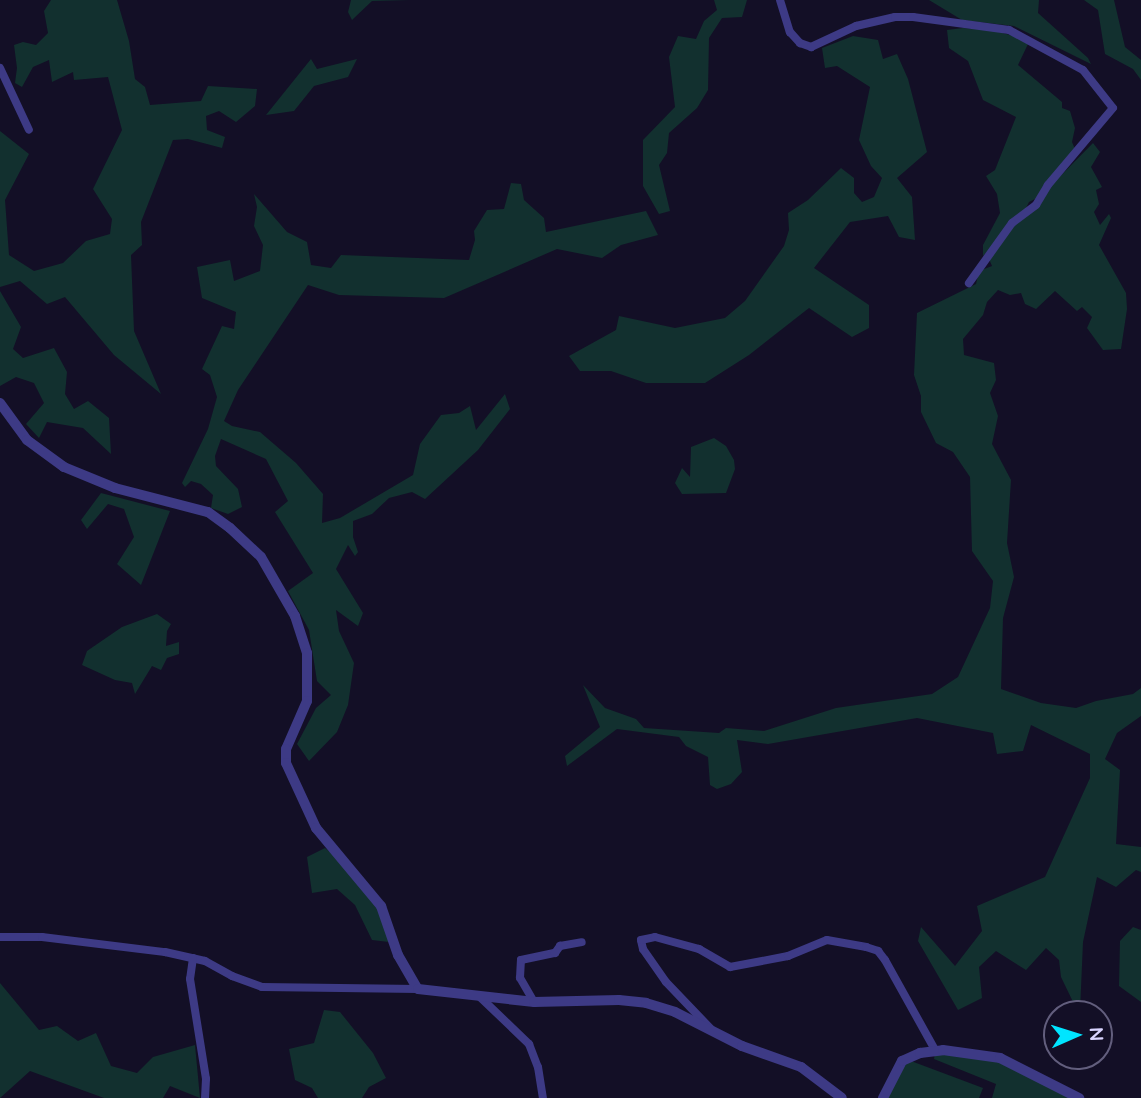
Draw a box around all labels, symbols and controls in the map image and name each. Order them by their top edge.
north arrow [1043,1000,1113,1070]
text: N [1085,1026,1109,1042]

